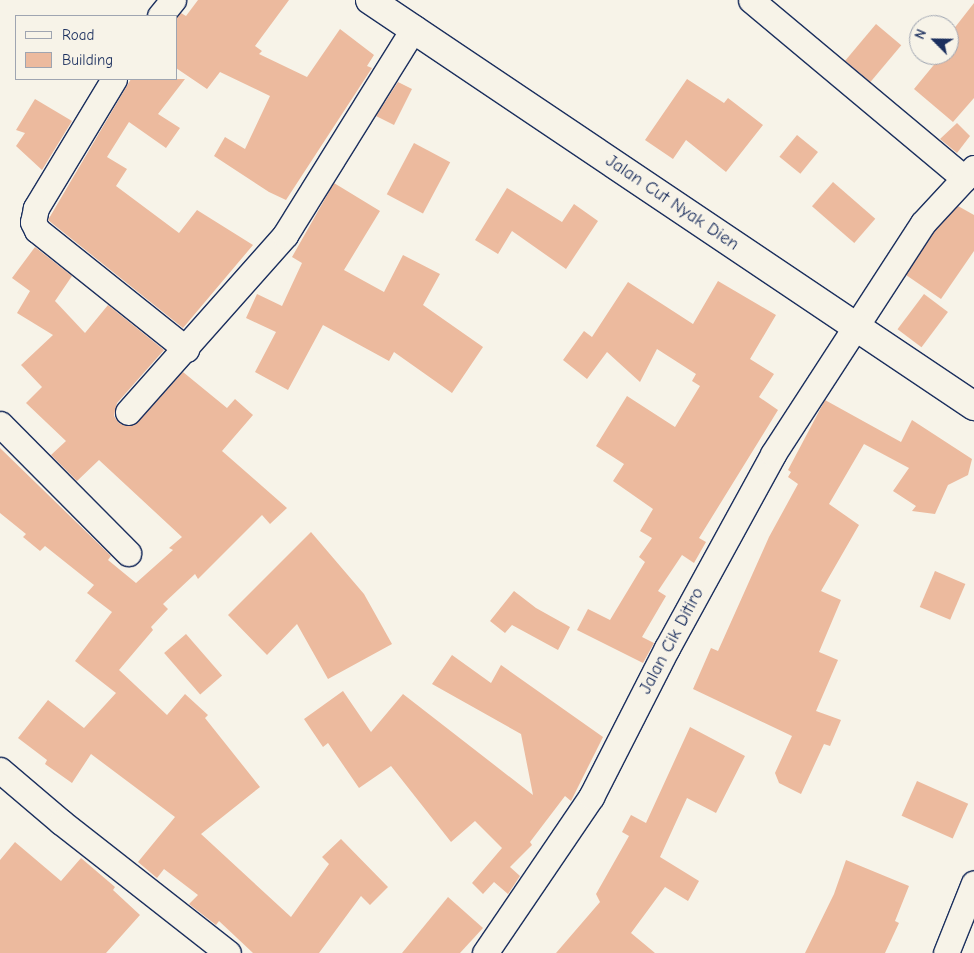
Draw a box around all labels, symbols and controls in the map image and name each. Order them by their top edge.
legend [15,15,178,80]
north arrow [909,15,959,65]
text: Road [62,26,94,44]
text: N [911,27,930,42]
text: Building [62,51,113,69]
street label: Jalan Cut Nyak Dien [601,150,743,256]
street label: Jalan Cik Ditiro [635,584,709,698]

